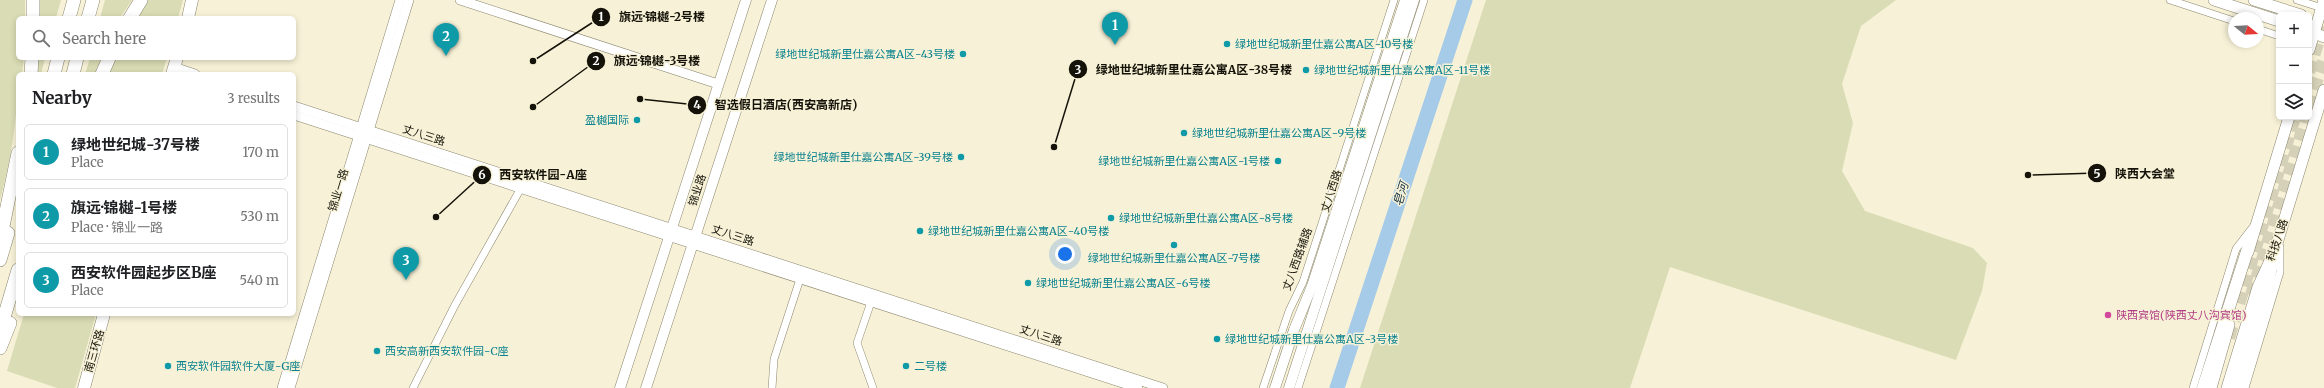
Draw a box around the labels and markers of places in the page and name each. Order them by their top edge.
callout: 旗远·锦樾-2号楼 [591,5,713,29]
pin: 1 [1102,12,1128,45]
pin: 2 [433,23,459,56]
place label: 绿地世纪城新里仕嘉公寓A区-10号楼 [1235,37,1413,51]
marker: 绿地世纪城新里仕嘉公寓A区-10号楼 [1222,39,1232,49]
place label: 绿地世纪城新里仕嘉公寓A区-43号楼 [775,47,955,61]
callout: 旗远·锦樾-3号楼 [586,49,708,73]
marker: 绿地世纪城新里仕嘉公寓A区-43号楼 [958,49,968,59]
callout: 绿地世纪城新里仕嘉公寓A区-38号楼 [1068,57,1300,81]
place label: 绿地世纪城新里仕嘉公寓A区-11号楼 [1314,63,1490,77]
marker: 绿地世纪城新里仕嘉公寓A区-11号楼 [1301,65,1311,75]
callout: 智选假日酒店(西安高新店) [687,93,866,117]
place label: 盈樾国际 [585,113,629,127]
marker: 盈樾国际 [632,115,642,125]
place label: 绿地世纪城新里仕嘉公寓A区-9号楼 [1192,126,1366,140]
marker: 绿地世纪城新里仕嘉公寓A区-9号楼 [1179,128,1189,138]
place label: 绿地世纪城新里仕嘉公寓A区-39号楼 [773,150,953,164]
marker: 绿地世纪城新里仕嘉公寓A区-39号楼 [956,152,966,162]
place label: 绿地世纪城新里仕嘉公寓A区-1号楼 [1098,154,1270,168]
marker: 绿地世纪城新里仕嘉公寓A区-1号楼 [1273,156,1283,166]
callout: 陕西大会堂 [2087,161,2183,185]
callout: 西安软件园-A座 [472,163,594,187]
place label: 绿地世纪城新里仕嘉公寓A区-8号楼 [1119,211,1293,225]
marker: 绿地世纪城新里仕嘉公寓A区-8号楼 [1106,213,1116,223]
place label: 绿地世纪城新里仕嘉公寓A区-40号楼 [928,224,1109,238]
marker: 绿地世纪城新里仕嘉公寓A区-40号楼 [915,226,925,236]
marker: 绿地世纪城新里仕嘉公寓A区-7号楼 [1169,240,1179,250]
pin: 3 [393,247,419,280]
place label: 绿地世纪城新里仕嘉公寓A区-7号楼 [1088,251,1260,265]
place label: 绿地世纪城新里仕嘉公寓A区-6号楼 [1036,276,1210,290]
marker: 绿地世纪城新里仕嘉公寓A区-6号楼 [1023,278,1033,288]
place label: 陕西宾馆(陕西丈八沟宾馆) [2116,308,2246,322]
marker: 陕西宾馆(陕西丈八沟宾馆) [2103,310,2113,320]
place label: 绿地世纪城新里仕嘉公寓A区-3号楼 [1225,332,1398,346]
marker: 绿地世纪城新里仕嘉公寓A区-3号楼 [1212,334,1222,344]
place label: 西安高新西安软件园-C座 [385,344,509,358]
marker: 西安高新西安软件园-C座 [372,346,382,356]
place label: 西安软件园软件大厦-G座 [176,359,300,373]
place label: 二号楼 [914,359,947,373]
marker: 西安软件园软件大厦-G座 [163,361,173,371]
marker: 二号楼 [901,361,911,371]

